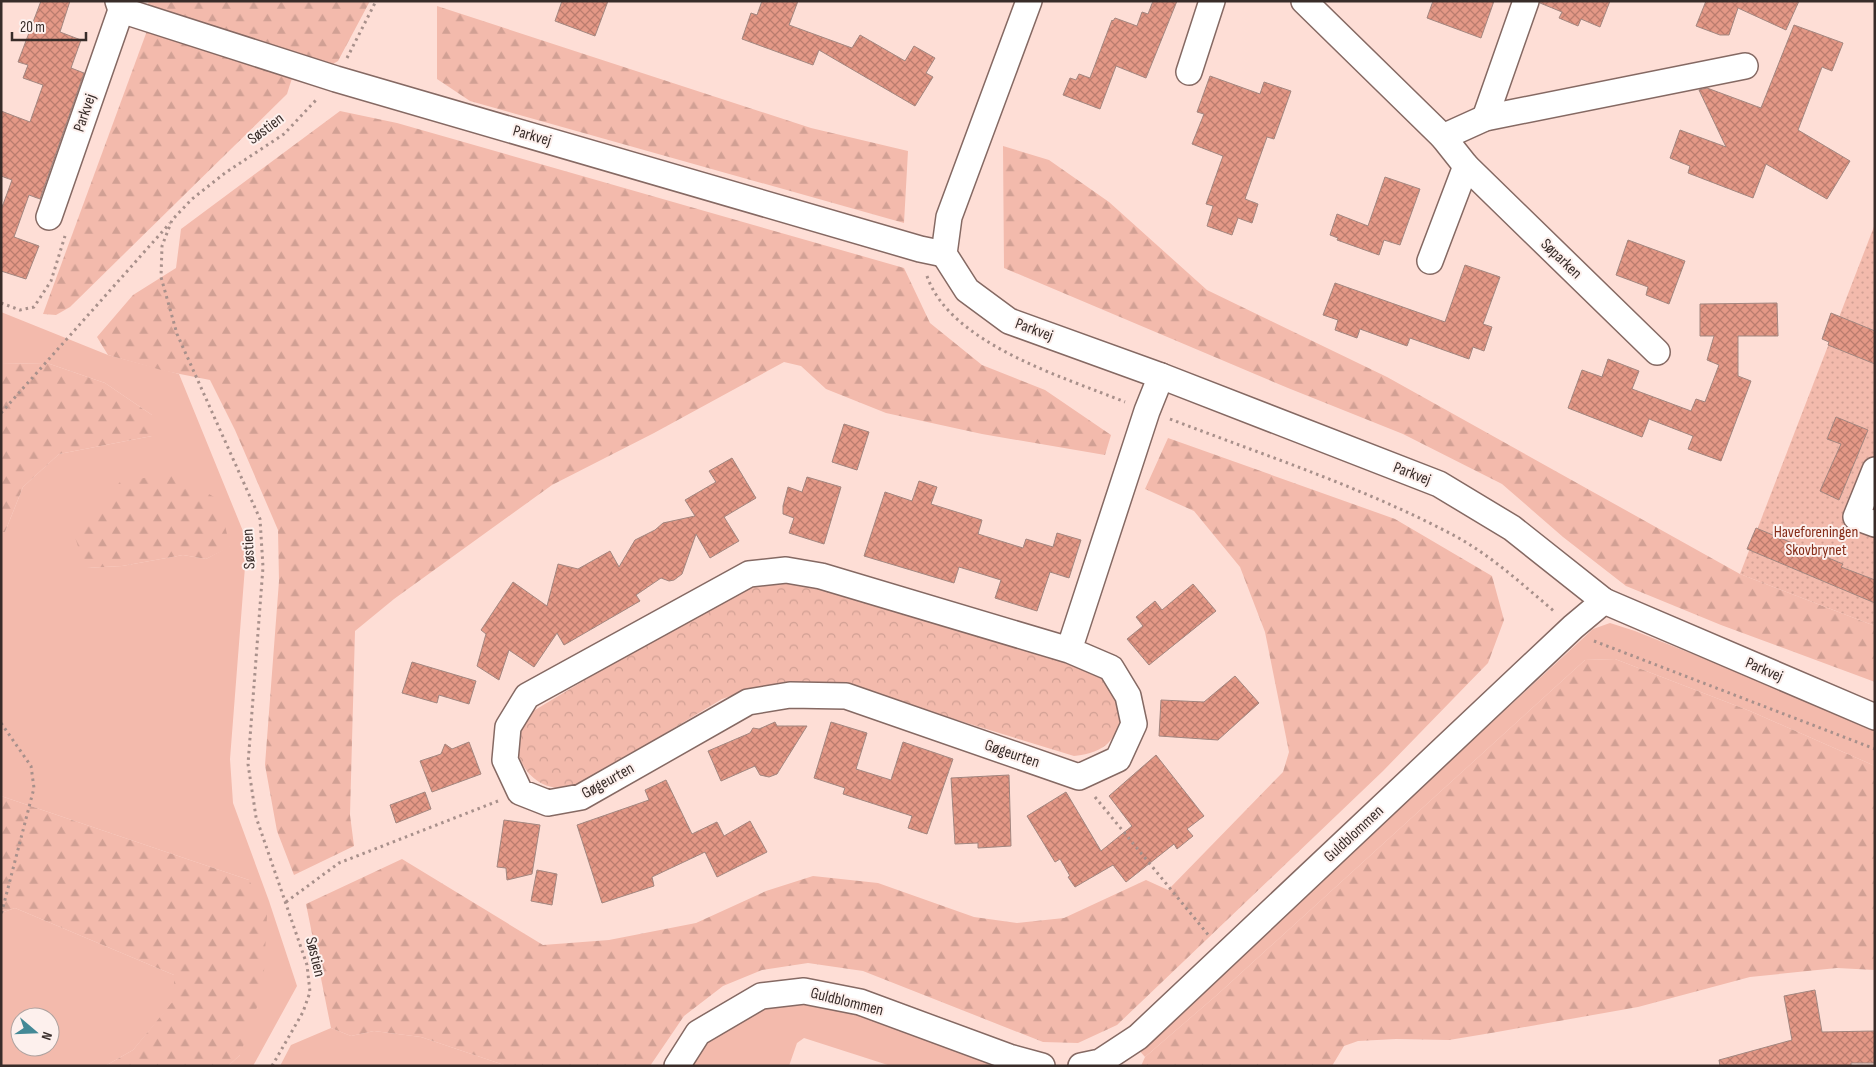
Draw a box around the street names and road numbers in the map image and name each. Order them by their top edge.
street label: Parkvej [70,91,100,134]
street label: Søstien [244,109,288,149]
street label: Parkvej [511,122,553,151]
street label: Søparken [1536,235,1586,283]
street label: Parkvej [1013,314,1056,346]
street label: Parkvej [1390,458,1434,490]
street label: Søstien [238,528,260,570]
street label: Parkvej [1742,654,1786,686]
street label: Gøgeurten [982,736,1042,772]
street label: Gøgeurten [579,759,637,803]
street label: Guldblommen [1320,802,1388,866]
street label: Søstien [301,935,329,979]
street label: Guldblommen [809,984,885,1020]

